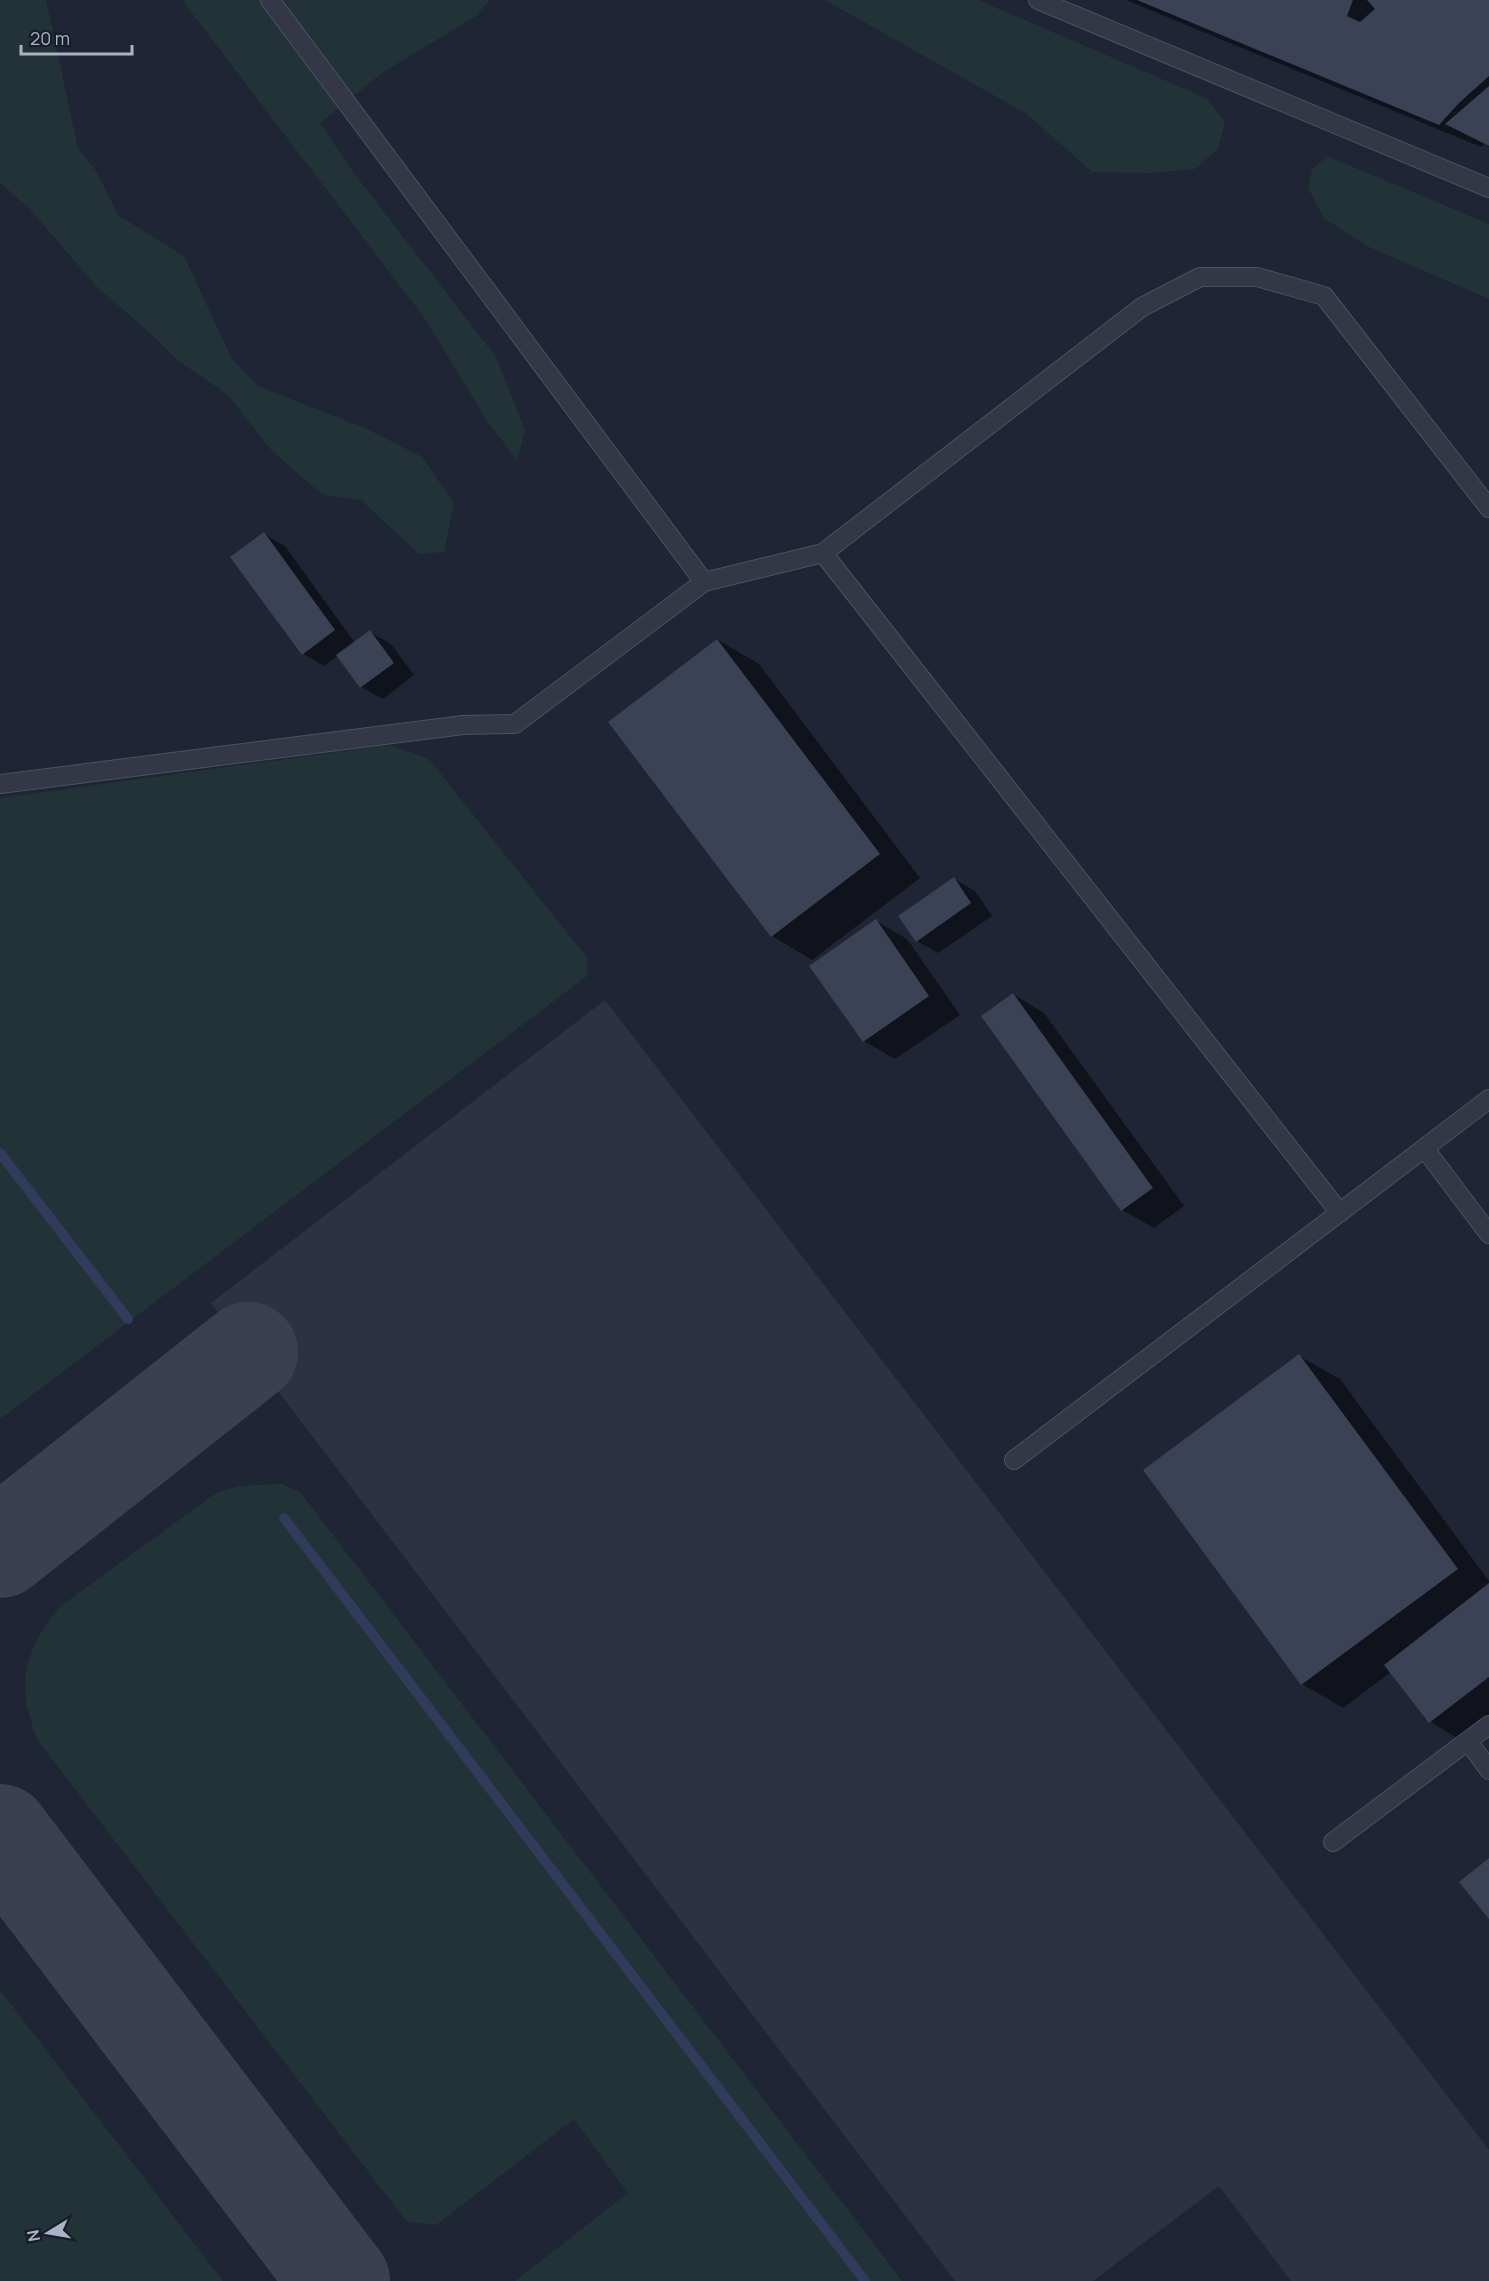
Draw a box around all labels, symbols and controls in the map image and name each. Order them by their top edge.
scale bar [21,18,132,56]
text: 20 m [30,26,70,50]
north arrow [18,2203,78,2263]
text: N [21,2228,45,2244]

